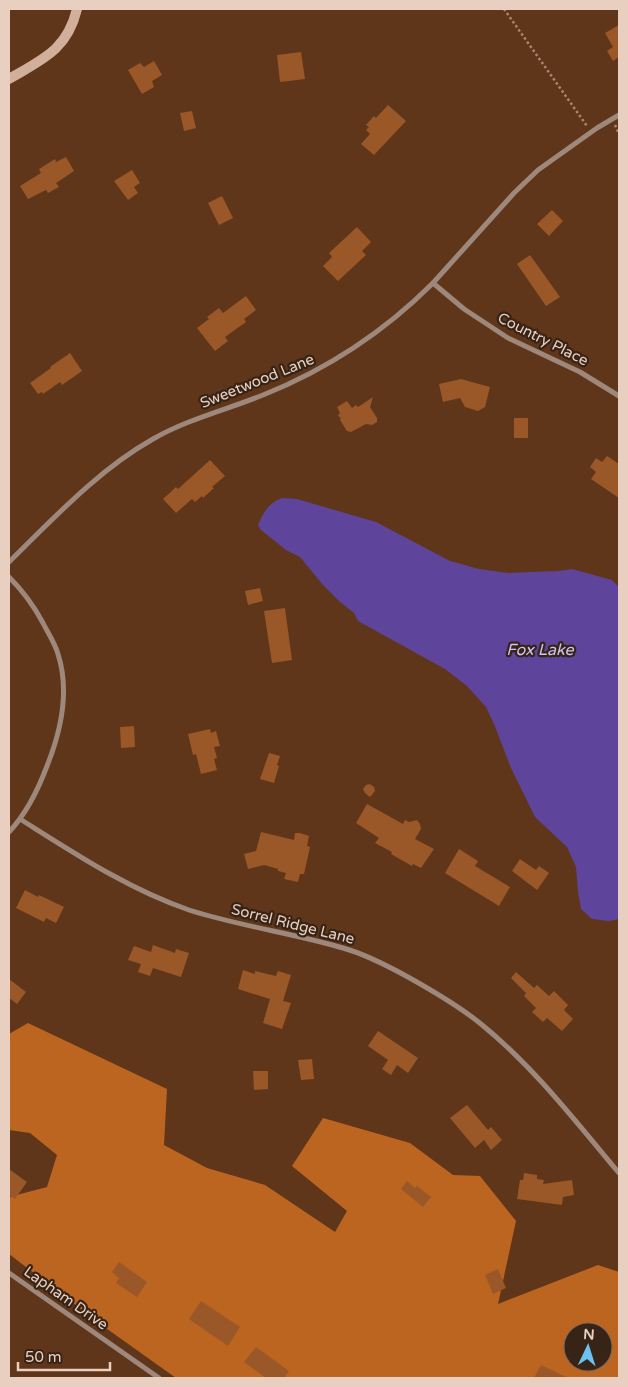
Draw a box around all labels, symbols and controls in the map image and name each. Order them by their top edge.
street label: Country Place [495,308,591,370]
street label: Sweetwood Lane [197,350,317,412]
water label: Fox Lake [506,640,575,660]
street label: Sorrel Ridge Lane [230,900,356,948]
street label: Lapham Drive [20,1262,112,1334]
north arrow [563,1322,613,1372]
text: N [583,1326,595,1343]
scale bar [18,1340,110,1372]
text: 50 m [25,1348,62,1366]

